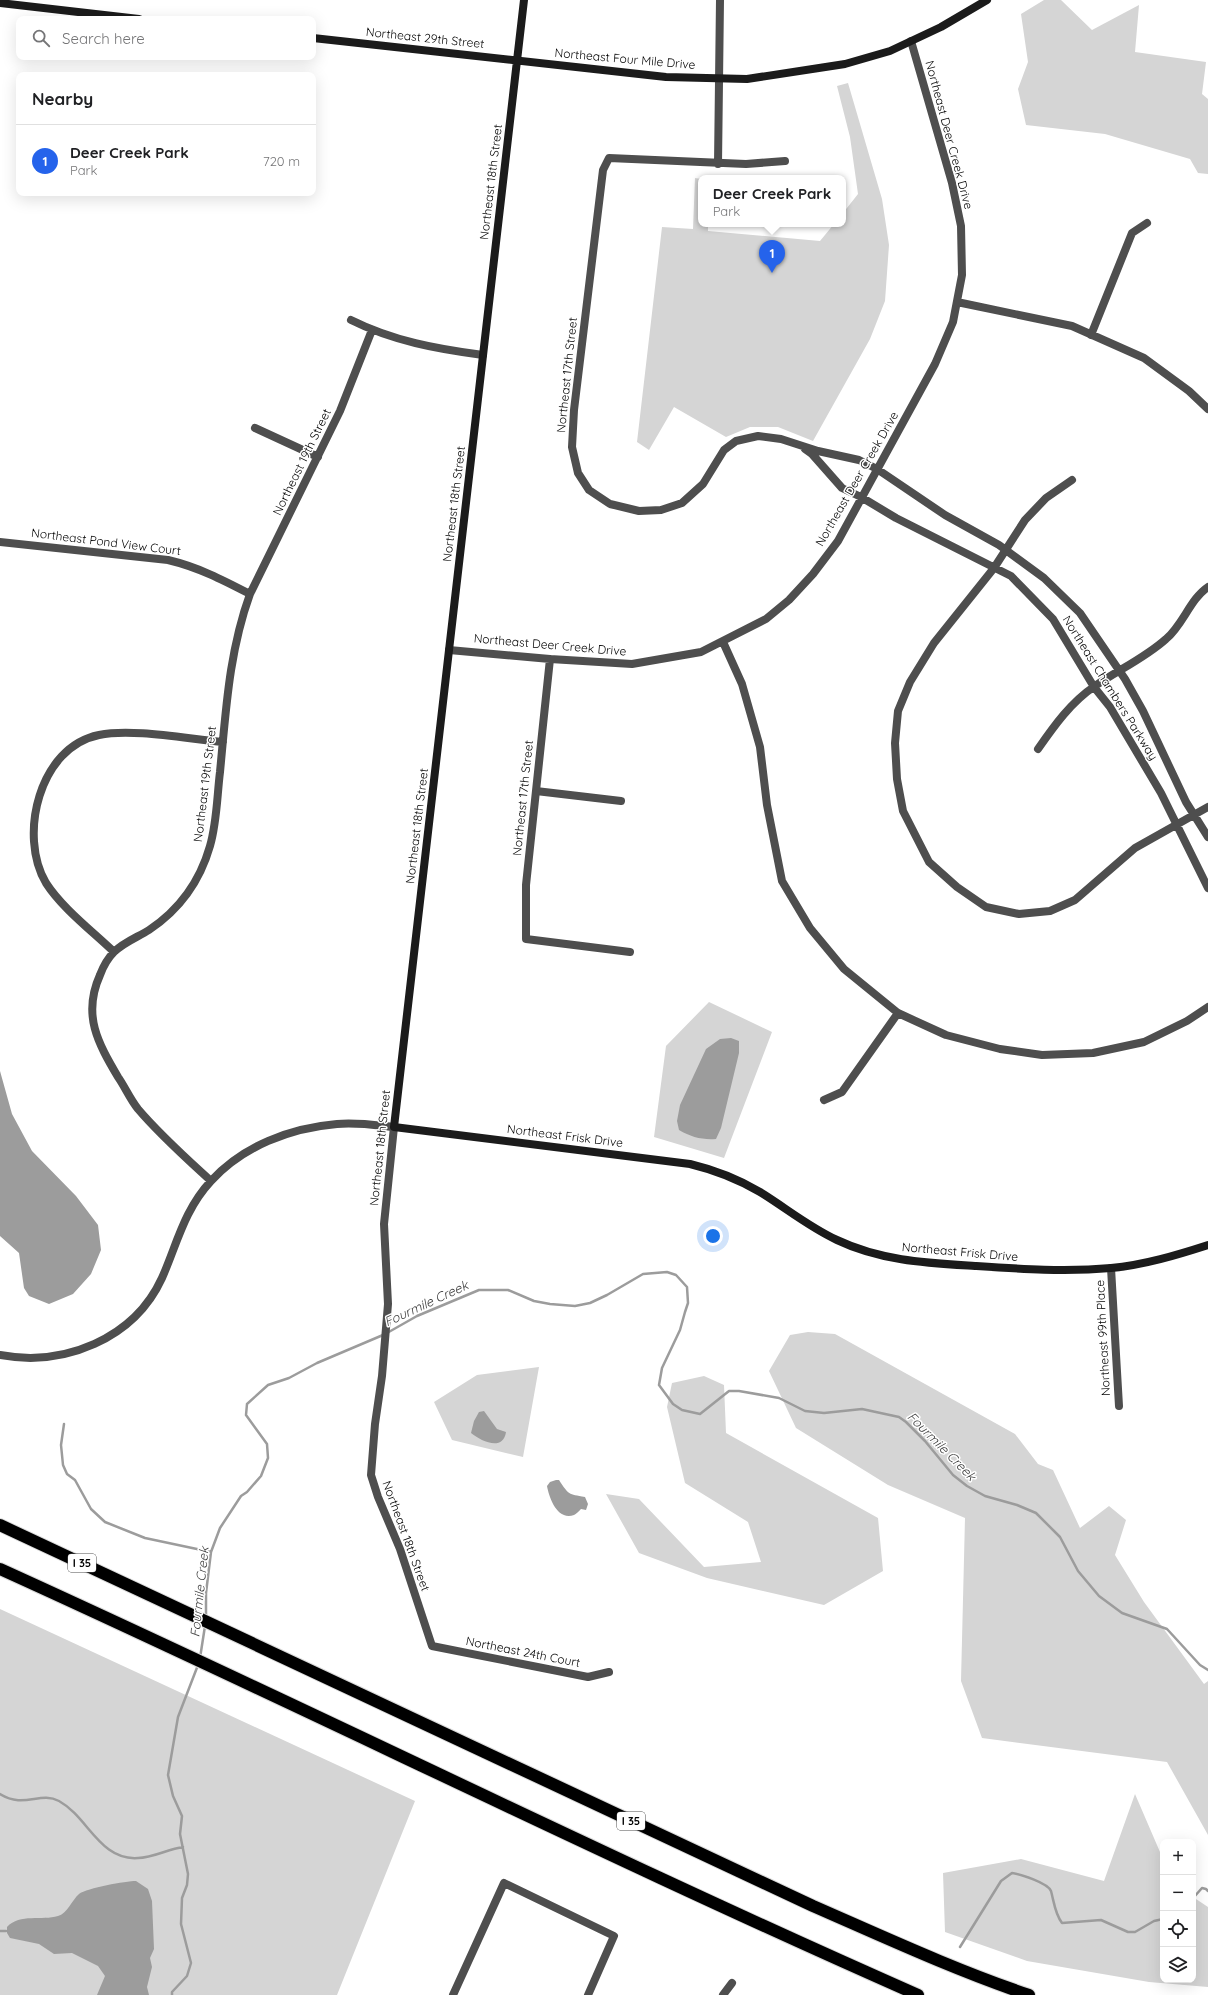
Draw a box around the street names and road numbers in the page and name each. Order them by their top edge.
street label: Northeast 29th Street [365,24,485,51]
street label: Northeast Four Mile Drive [554,45,696,72]
street label: Northeast Deer Creek Drive [922,59,977,211]
street label: Northeast 18th Street [476,123,505,241]
street label: Northeast 17th Street [553,316,580,433]
street label: Northeast 19th Street [269,406,334,517]
street label: Northeast Deer Creek Drive [812,409,901,549]
street label: Northeast 18th Street [439,445,468,563]
street label: Northeast Pond View Court [30,525,182,558]
street label: Northeast Chambers Parkway [1060,613,1161,763]
street label: Northeast Deer Creek Drive [473,630,627,659]
street label: Northeast 19th Street [190,725,219,843]
street label: Northeast 17th Street [509,739,536,856]
street label: Northeast 18th Street [402,767,431,885]
street label: Northeast 18th Street [366,1089,393,1207]
street label: Northeast Frisk Drive [506,1121,624,1150]
street label: Northeast Frisk Drive [901,1239,1019,1264]
street label: Northeast 99th Place [1092,1279,1113,1396]
street label: Northeast 18th Street [380,1479,433,1593]
road number: I 35 [68,1554,96,1572]
street label: Northeast 24th Court [465,1633,582,1670]
road number: I 35 [617,1812,645,1830]

